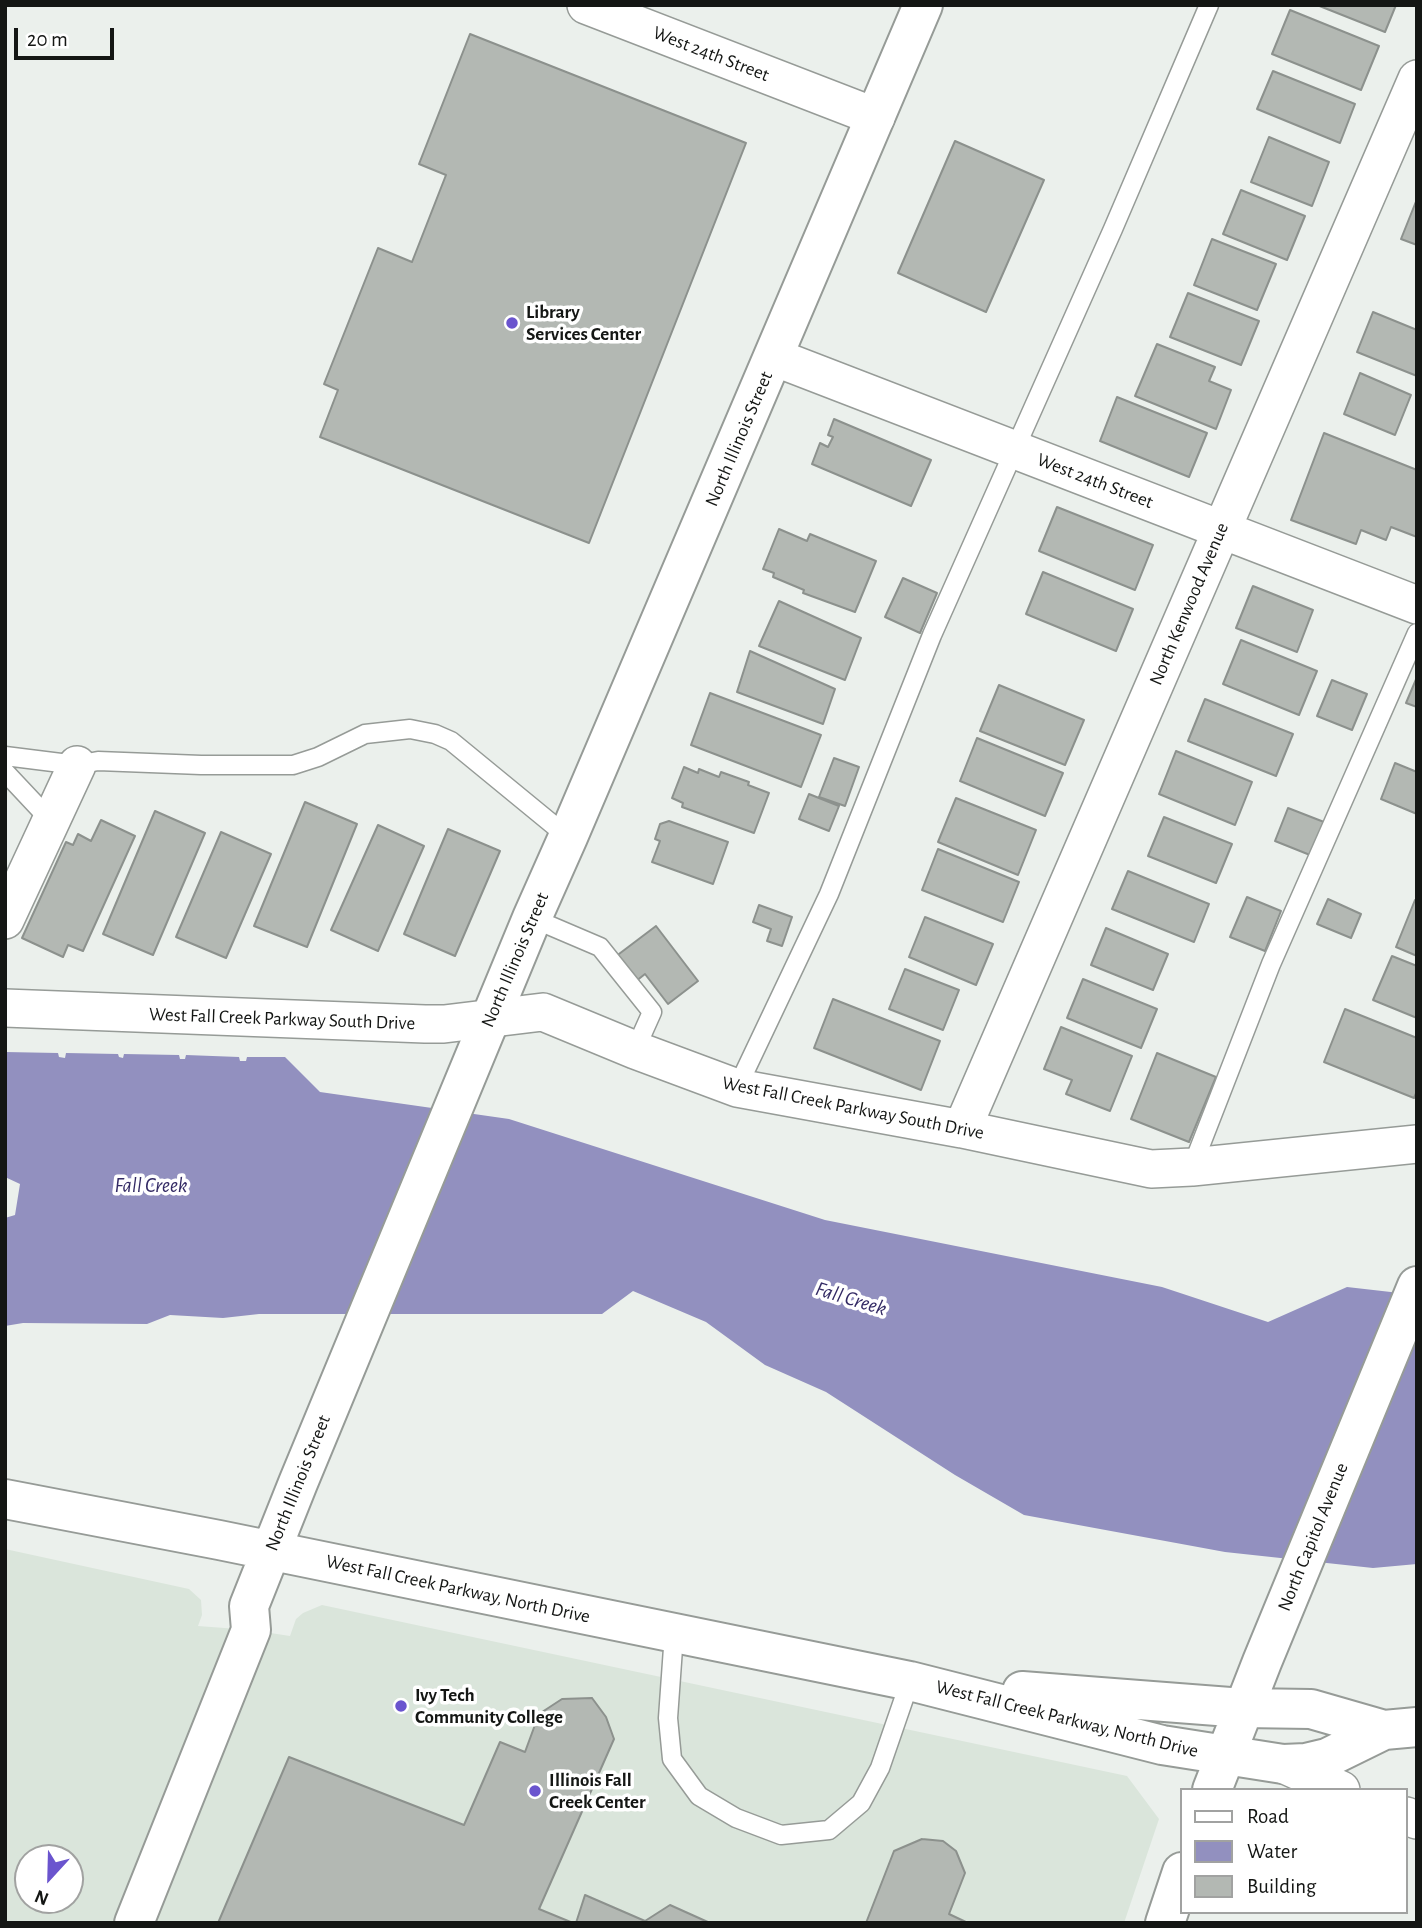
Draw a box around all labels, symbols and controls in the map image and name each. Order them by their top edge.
scale bar [18,14,117,58]
street label: West 24th Street [650,21,772,87]
text: 20 m [27,29,68,50]
place label: Library Services Center [526,301,641,345]
marker: Library Services Center [504,315,520,331]
street label: North Illinois Street [700,368,778,510]
street label: West 24th Street [1034,448,1156,514]
street label: North Kenwood Avenue [1144,519,1234,689]
street label: North Illinois Street [476,889,554,1031]
street label: West Fall Creek Parkway South Drive [149,1003,415,1035]
street label: West Fall Creek Parkway South Drive [720,1071,986,1145]
water label: Fall Creek [114,1173,188,1199]
water label: Fall Creek [812,1276,890,1322]
street label: North Illinois Street [260,1412,336,1554]
street label: North Capitol Avenue [1273,1459,1353,1615]
street label: West Fall Creek Parkway, North Drive [324,1550,592,1628]
street label: West Fall Creek Parkway, North Drive [933,1675,1201,1763]
place label: Ivy Tech Community College [415,1684,563,1728]
marker: Ivy Tech Community College [393,1698,409,1714]
place label: Illinois Fall Creek Center [549,1769,646,1813]
marker: Illinois Fall Creek Center [527,1783,543,1799]
legend [1180,1788,1408,1914]
text: Road [1247,1806,1289,1827]
text: Water [1247,1841,1297,1862]
north arrow [14,1844,84,1914]
text: Building [1247,1876,1316,1897]
text: N [32,1886,51,1908]

